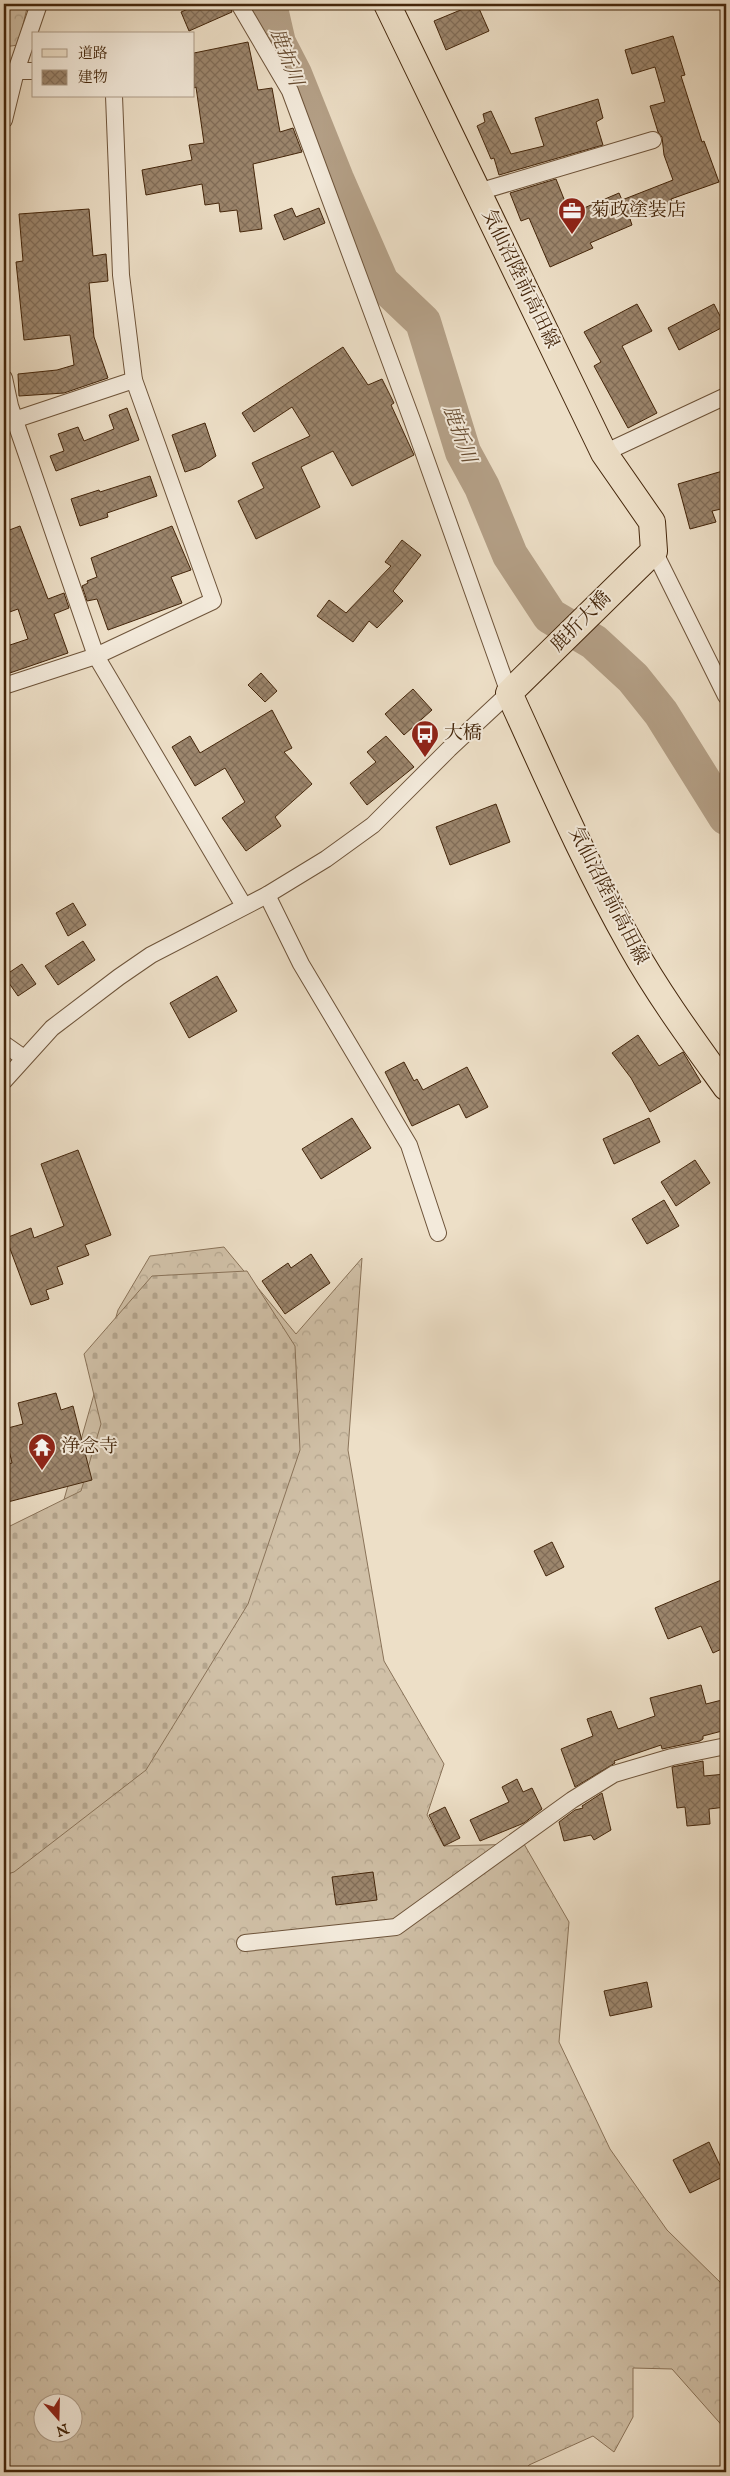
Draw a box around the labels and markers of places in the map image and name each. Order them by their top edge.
office icon: 菊政塗装店 [557,196,587,235]
place label: 菊政塗装店 [591,199,686,223]
bus stop icon: 大橋 [410,719,440,758]
place label: 大橋 [444,722,482,746]
temple icon: 浄念寺 [27,1432,57,1471]
place label: 浄念寺 [61,1435,118,1459]

